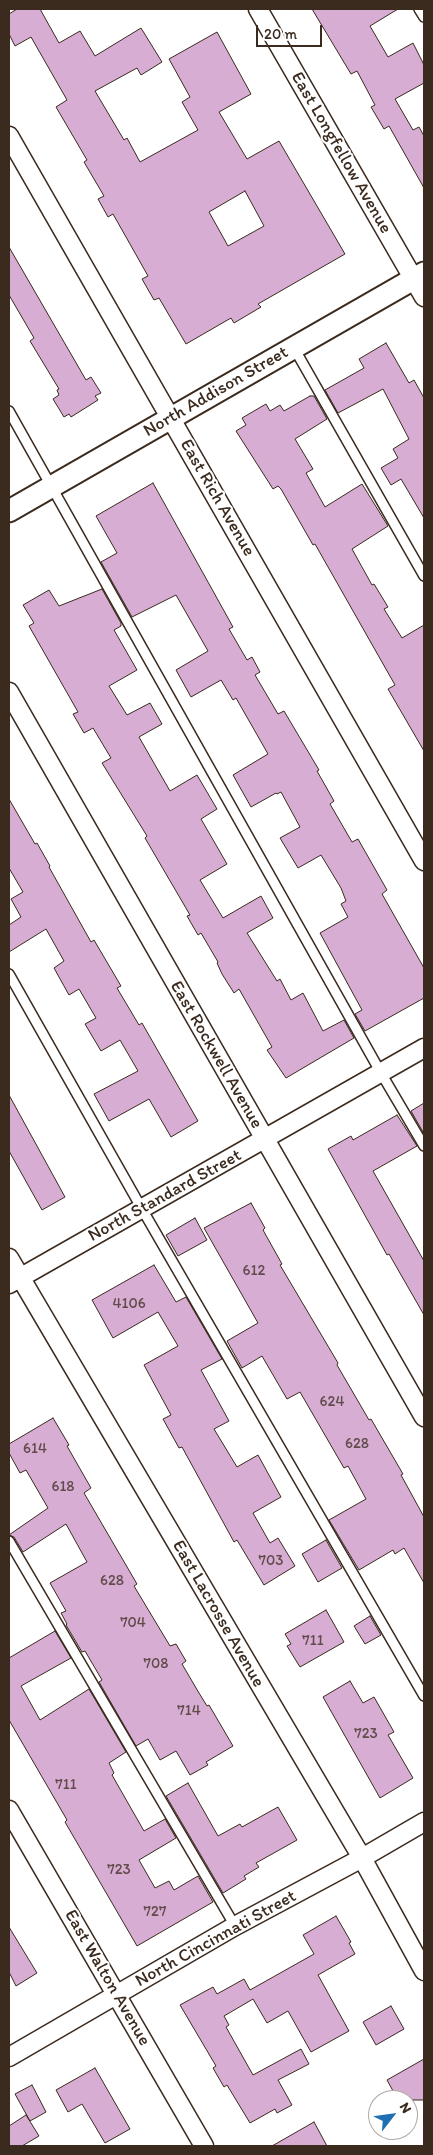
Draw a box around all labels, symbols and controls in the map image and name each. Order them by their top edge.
scale bar [258,15,324,47]
text: 20 m [264,25,297,43]
street label: East Longfellow Avenue [286,68,396,238]
street label: North Addison Street [140,342,292,442]
street label: East Rich Avenue [175,436,259,560]
street label: East Rockwell Avenue [165,977,267,1133]
street label: North Standard Street [85,1145,245,1247]
house number: 612 [243,1262,265,1280]
house number: 4106 [112,1295,146,1313]
house number: 624 [320,1393,344,1411]
house number: 628 [345,1435,369,1453]
house number: 614 [23,1440,47,1458]
house number: 618 [51,1478,75,1496]
street label: East Lacrosse Avenue [167,1537,269,1691]
house number: 703 [259,1552,283,1570]
house number: 628 [100,1572,124,1590]
house number: 704 [120,1614,146,1632]
house number: 711 [302,1632,324,1650]
house number: 708 [144,1655,168,1673]
house number: 714 [177,1702,201,1720]
house number: 723 [354,1725,378,1743]
house number: 711 [55,1776,77,1794]
house number: 723 [107,1861,131,1879]
street label: North Cincinnati Street [132,1886,300,1992]
house number: 727 [144,1903,166,1921]
street label: East Walton Avenue [59,1906,155,2050]
north arrow [368,2090,418,2140]
text: N [396,2099,415,2116]

